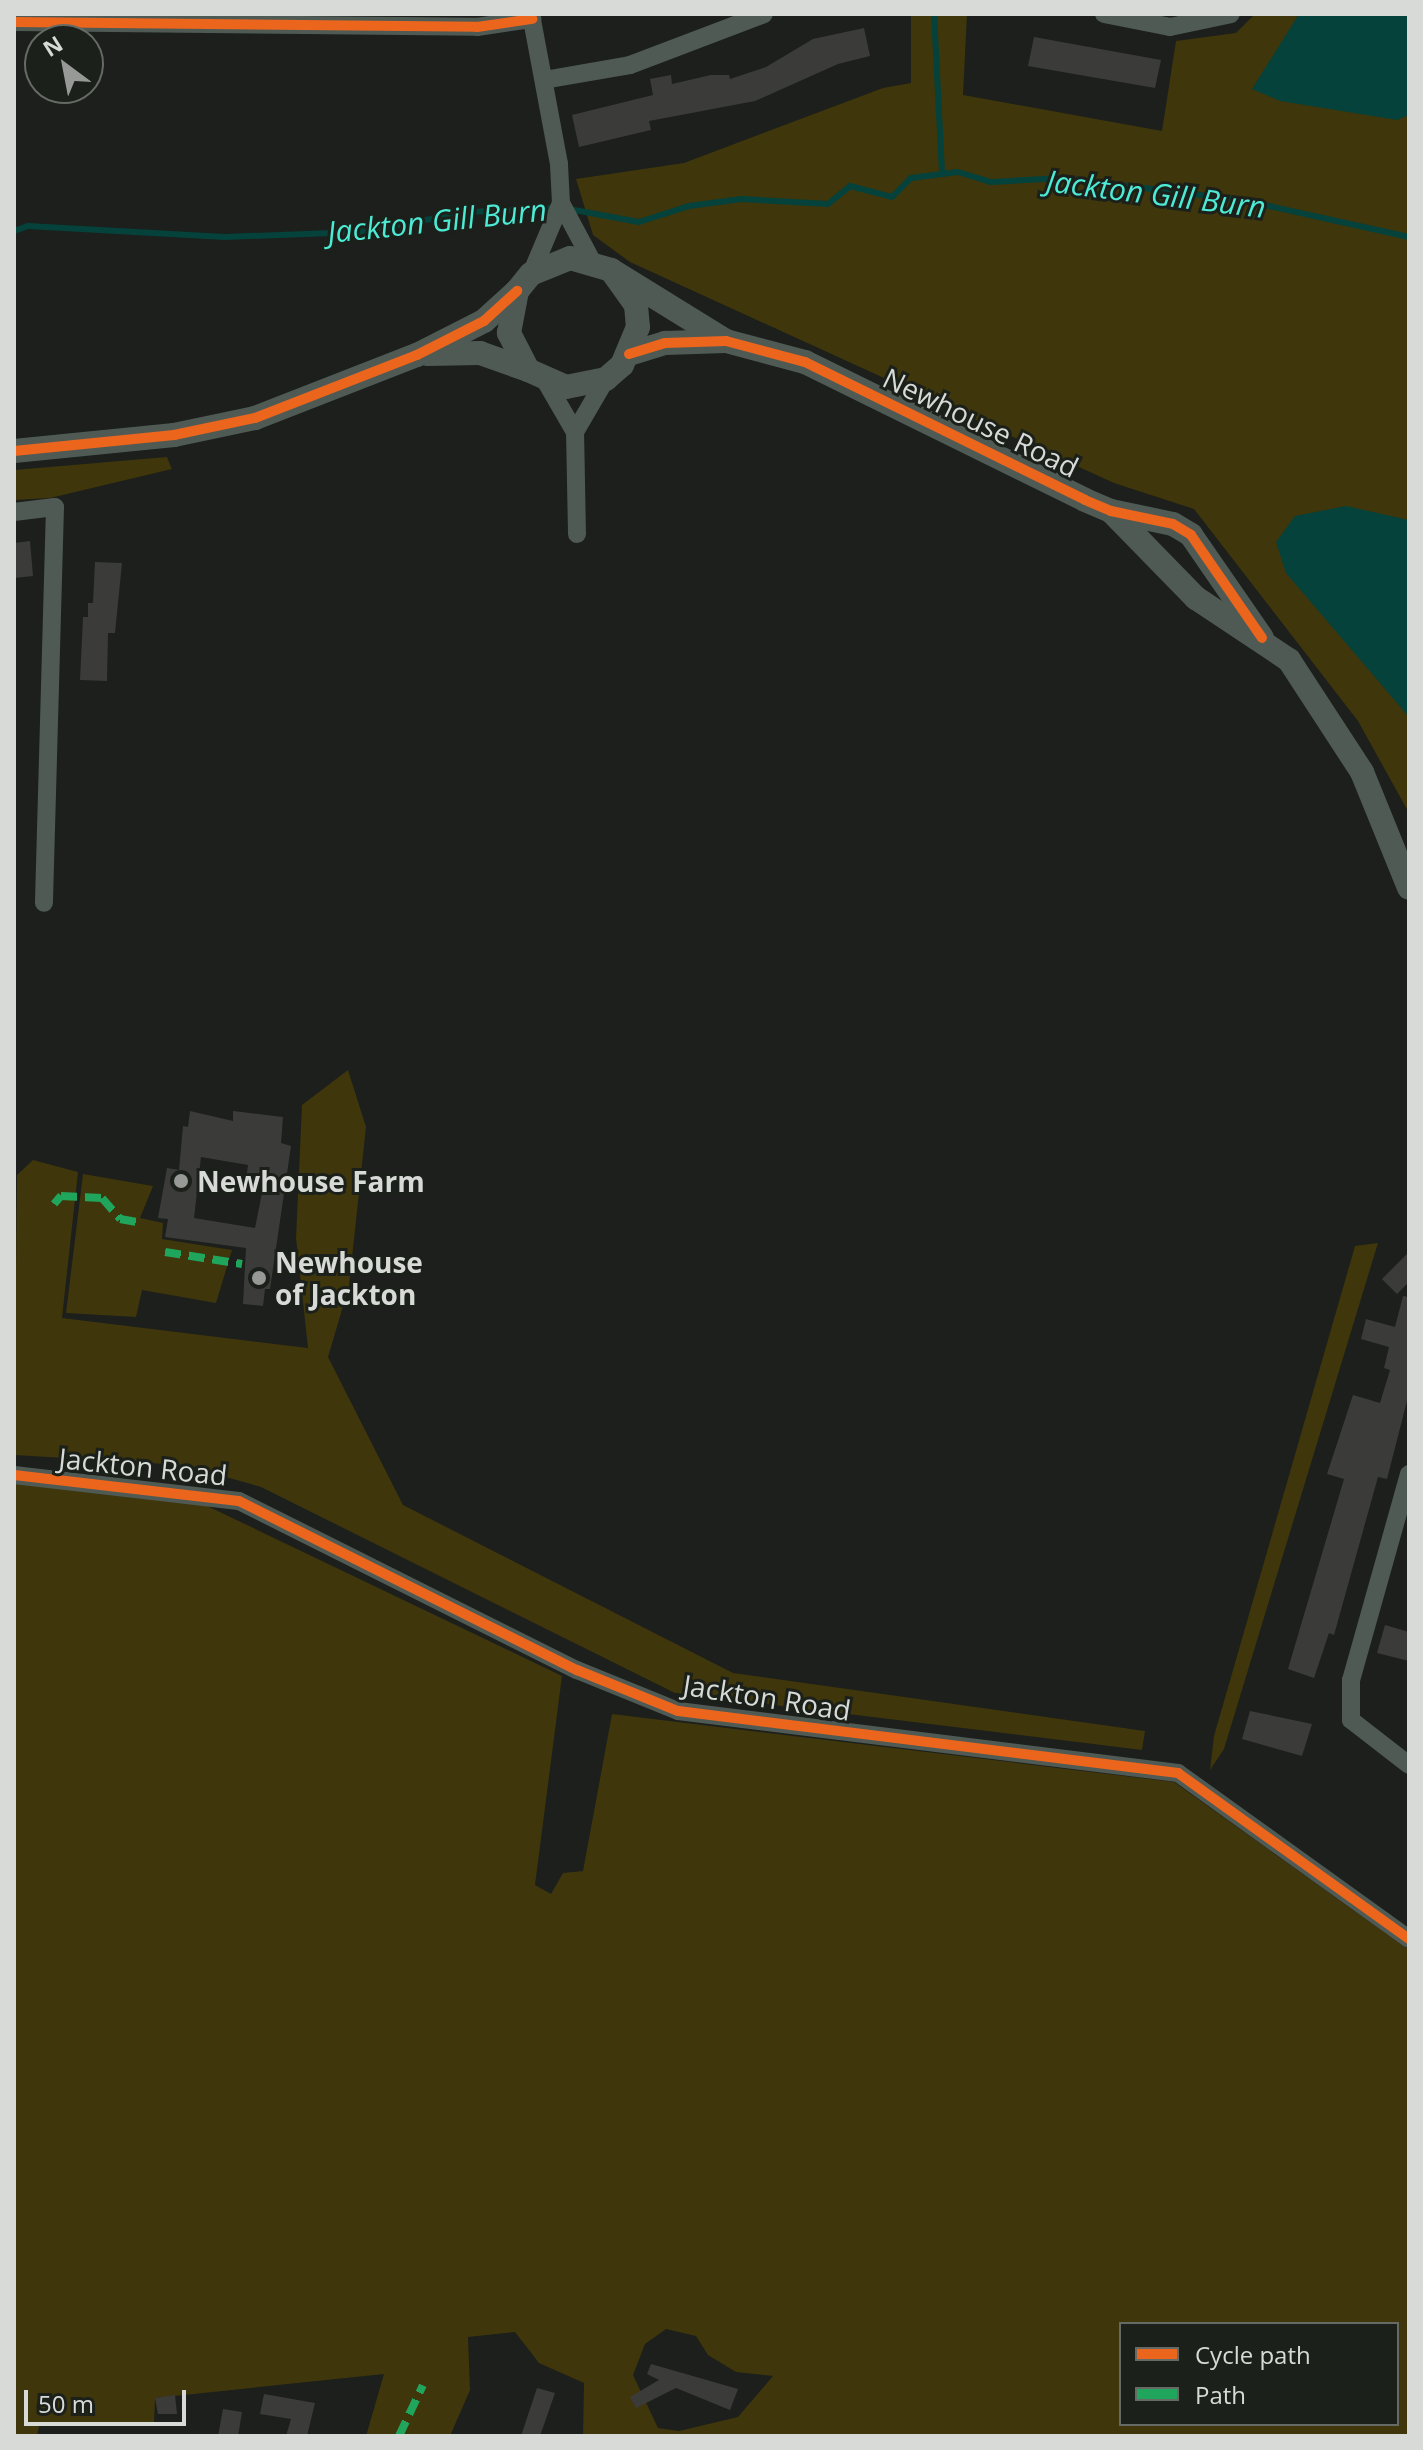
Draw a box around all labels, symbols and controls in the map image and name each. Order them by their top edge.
north arrow [24,24,104,104]
text: N [37,28,68,63]
water label: Jackton Gill Burn [1044,163,1268,225]
water label: Jackton Gill Burn [325,192,549,250]
street label: Newhouse Road [878,360,1084,484]
place label: Newhouse Farm [197,1164,425,1198]
marker: Newhouse Farm [172,1172,190,1190]
place label: Newhouse of Jackton [275,1245,423,1311]
marker: Newhouse of Jackton [250,1269,268,1287]
street label: Jackton Road [57,1440,229,1492]
street label: Jackton Road [681,1667,853,1727]
legend [1119,2322,1399,2426]
text: Cycle path [1195,2338,1311,2371]
scale bar [28,2374,190,2424]
text: Path [1195,2378,1246,2411]
text: 50 m [38,2387,94,2420]

